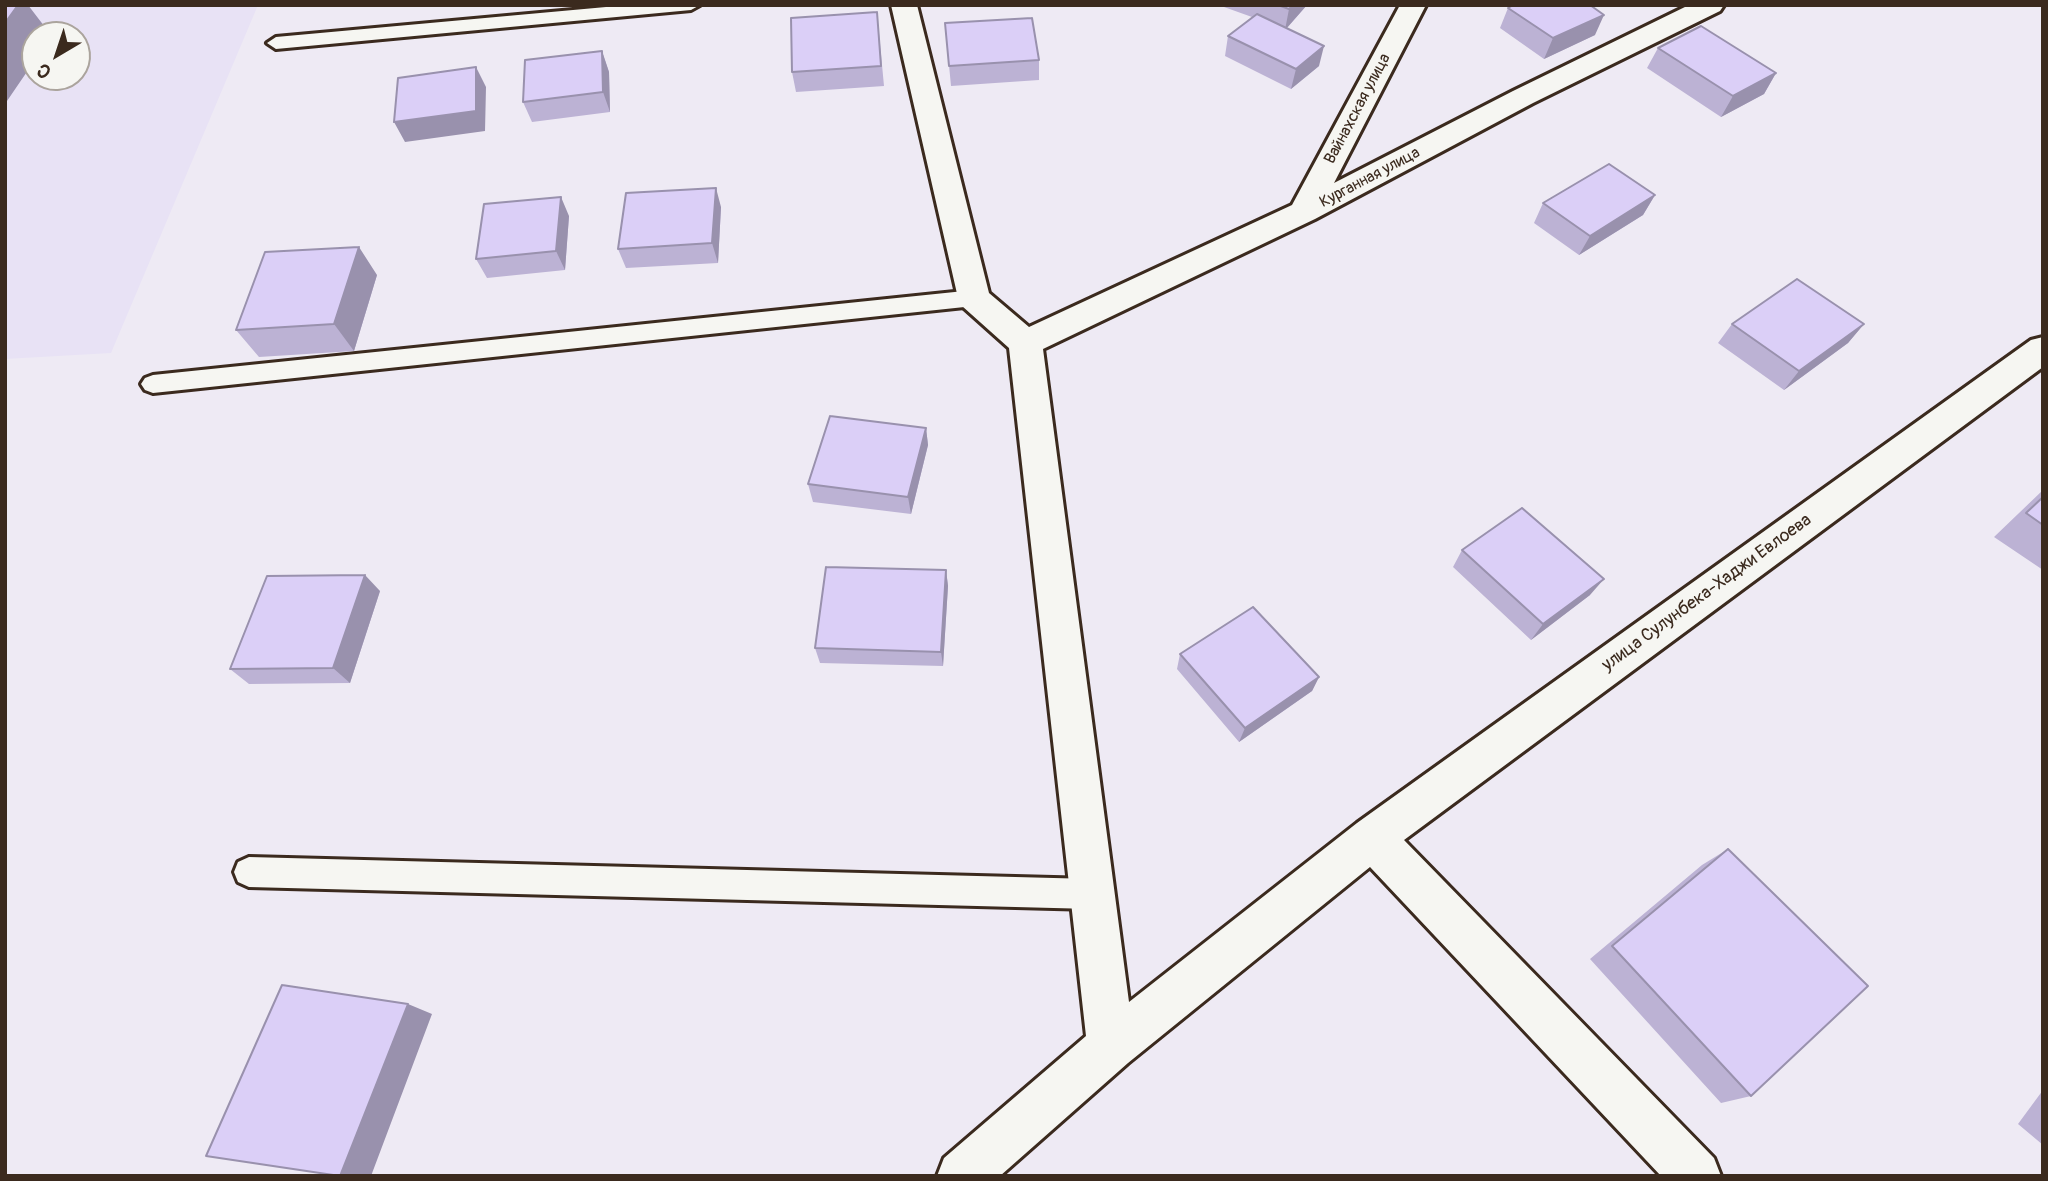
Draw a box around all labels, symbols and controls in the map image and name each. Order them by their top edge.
north arrow [21,21,91,91]
street label: Вайнахская улица [1321,51,1395,167]
text: С [32,58,56,84]
street label: Курганная улица [1317,144,1423,212]
street label: улица Сулунбека-Хаджи Евлоева [1598,510,1816,676]

